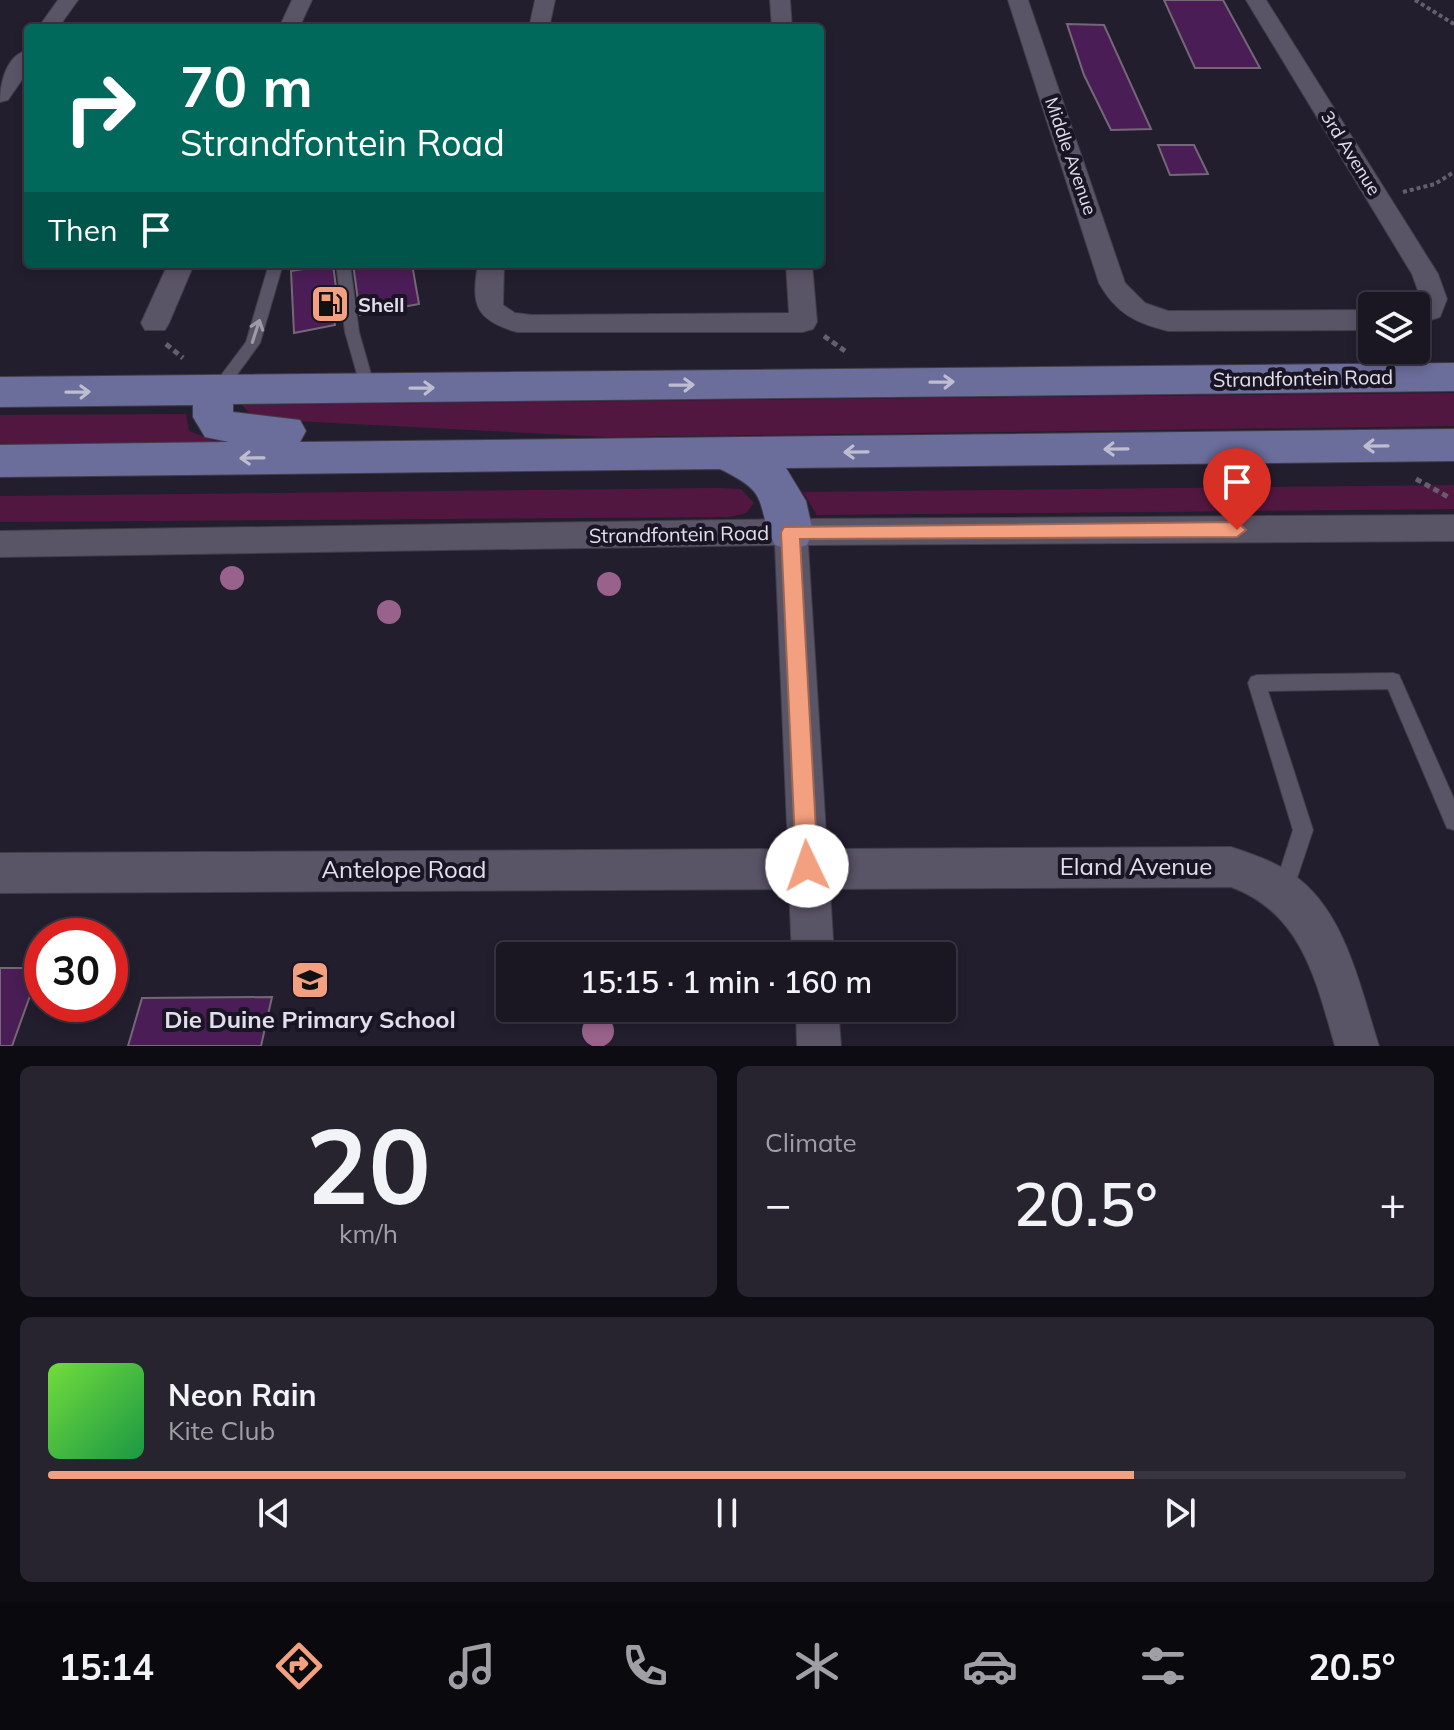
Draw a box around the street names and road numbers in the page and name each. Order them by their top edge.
street label: Middle Avenue [1040,94,1102,218]
street label: 3rd Avenue [1316,106,1386,200]
street label: Strandfontein Road [1213,364,1393,392]
street label: Strandfontein Road [589,520,769,548]
street label: Eland Avenue [1060,851,1212,881]
street label: Antelope Road [321,854,487,884]

